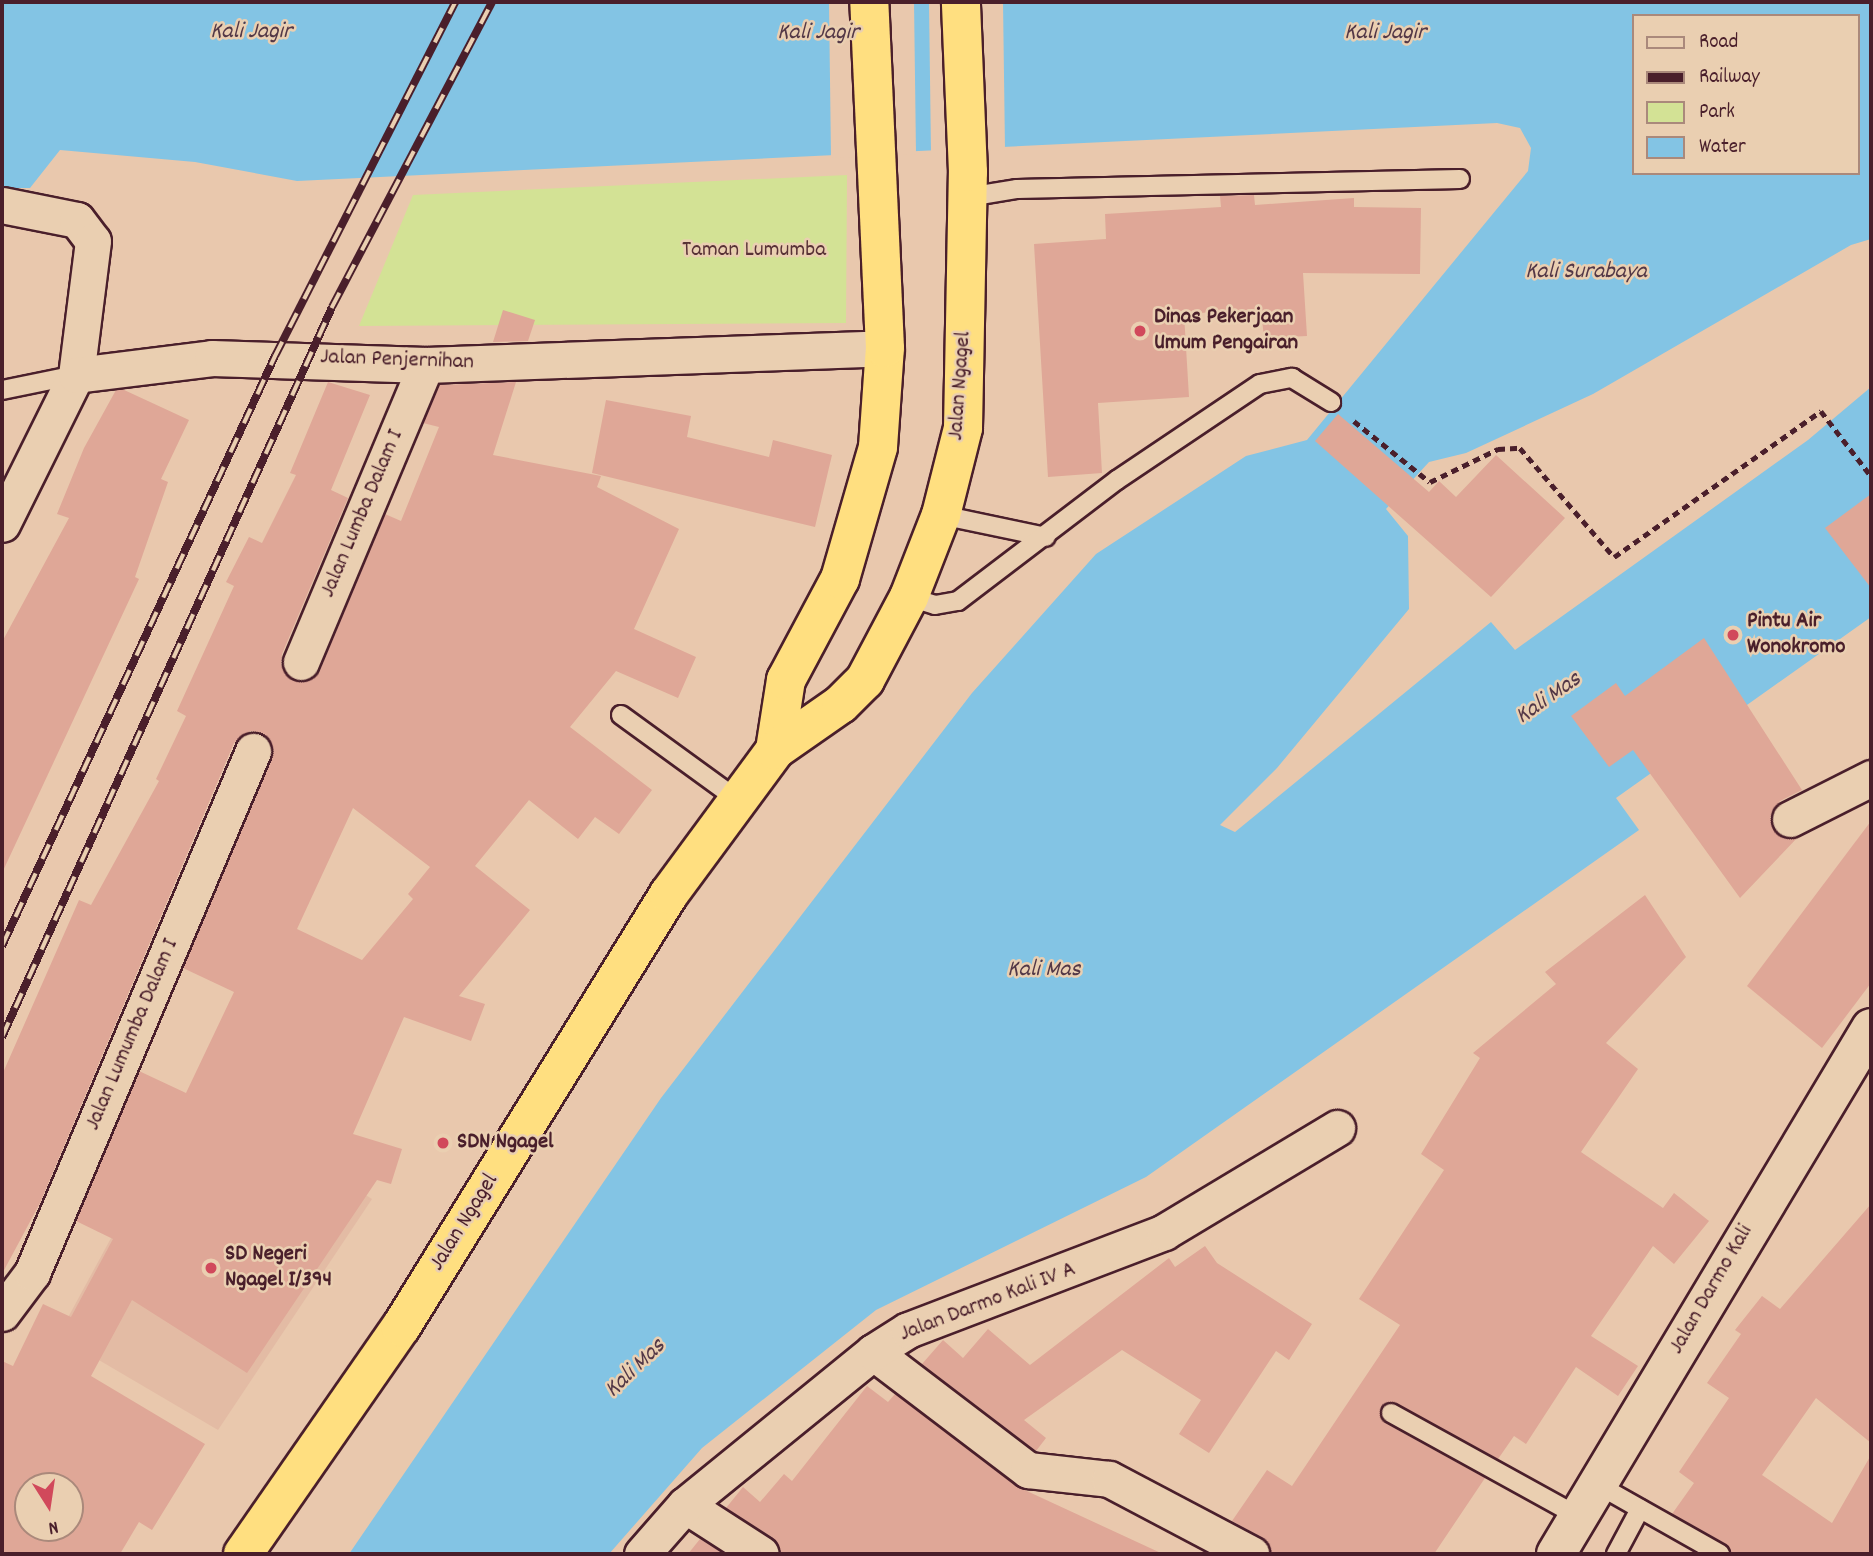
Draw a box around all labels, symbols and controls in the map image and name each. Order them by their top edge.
legend [1632,14,1859,175]
water label: Kali Jagir [210,19,292,47]
water label: Kali Jagir [777,20,859,48]
water label: Kali Jagir [1344,20,1426,48]
text: Road [1699,28,1738,58]
text: Railway [1699,63,1760,93]
text: Park [1699,98,1735,128]
text: Water [1699,133,1746,163]
park label: Taman Lumumba [682,237,826,265]
water label: Kali Surabaya [1525,259,1647,287]
place label: Dinas Pekerjaan Umum Pengairan [1154,304,1298,358]
marker: Dinas Pekerjaan Umum Pengairan [1132,323,1148,339]
street label: Jalan Ngagel [943,331,979,441]
street label: Jalan Penjernihan [320,345,474,377]
street label: Jalan Lumba Dalam I [315,426,411,602]
place label: Pintu Air Wonokromo [1747,608,1846,662]
marker: Pintu Air Wonokromo [1725,627,1741,643]
water label: Kali Mas [1511,666,1587,732]
street label: Jalan Lumumba Dalam I [80,935,186,1135]
water label: Kali Mas [1007,957,1081,985]
place label: SDN Ngagel [457,1129,554,1157]
marker: SDN Ngagel [435,1135,451,1151]
street label: Jalan Ngagel [424,1169,506,1277]
street label: Jalan Darmo Kali [1664,1220,1760,1360]
place label: SD Negeri Ngagel I/394 [225,1241,332,1295]
street label: Jalan Darmo Kali IV A [896,1257,1080,1349]
marker: SD Negeri Ngagel I/394 [203,1260,219,1276]
water label: Kali Mas [600,1333,672,1405]
north arrow [14,1472,84,1542]
text: N [46,1512,60,1540]

